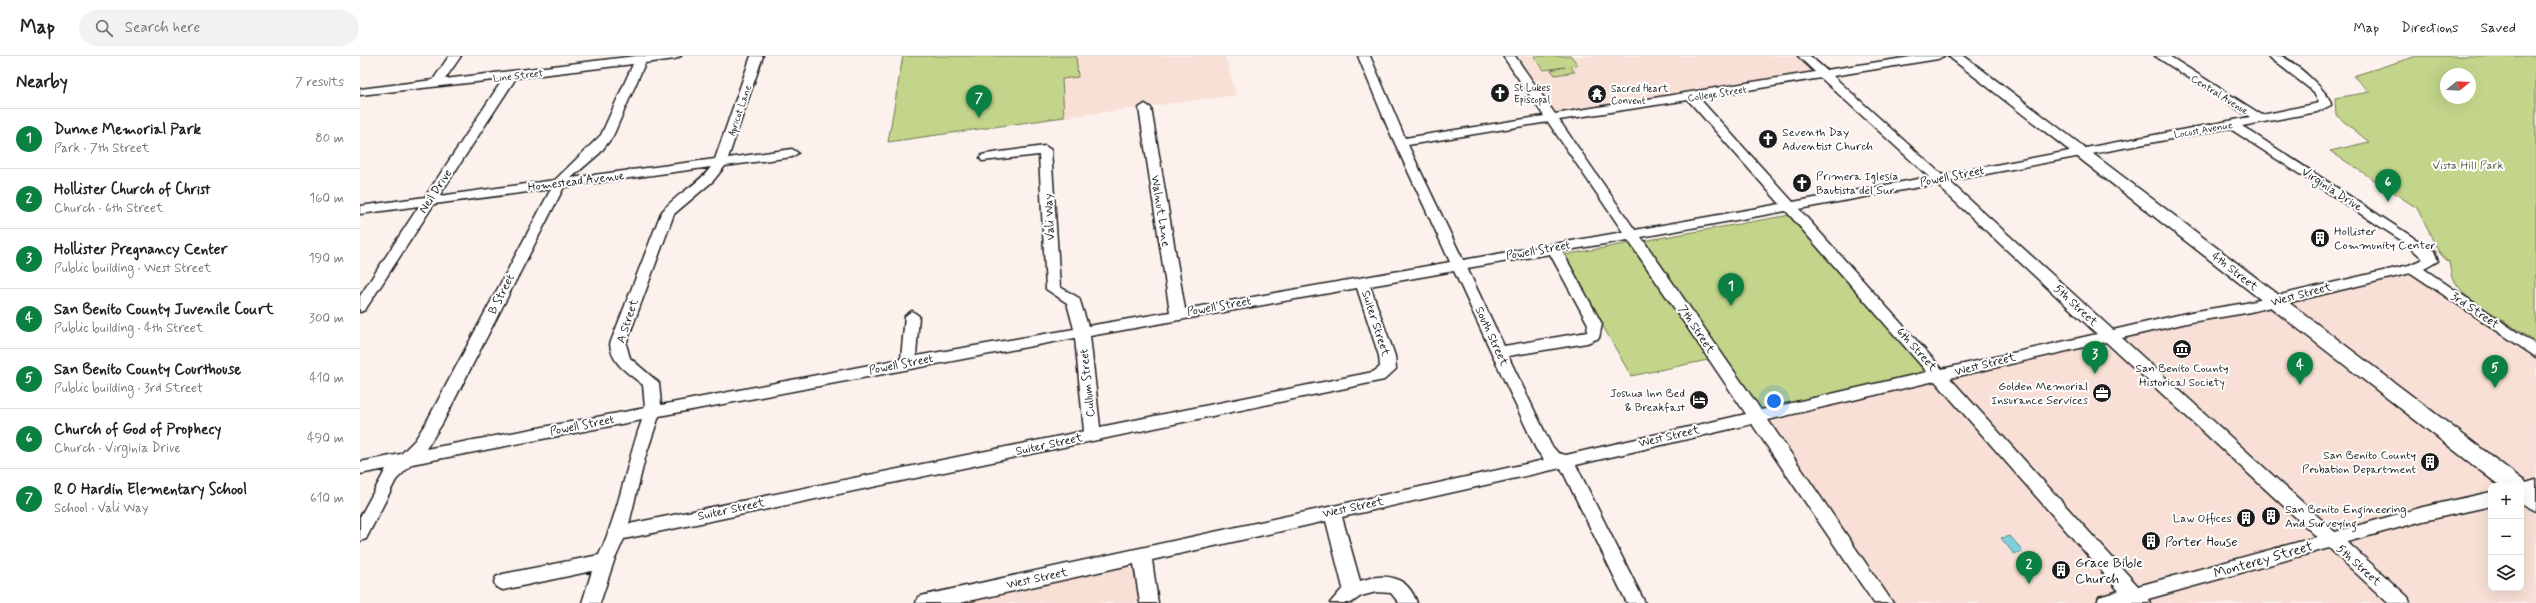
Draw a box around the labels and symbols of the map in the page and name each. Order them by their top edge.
street label: Line Street [492,67,544,86]
north arrow [2440,68,2476,104]
street label: Central Avenue [2188,73,2250,118]
church icon: St Lukes Episcopal [1489,82,1511,104]
place label: St Lukes Episcopal [1514,82,1551,107]
street label: Apricot Lane [726,83,756,138]
temple icon: Sacred Heart Convent [1586,83,1608,105]
place label: Sacred Heart Convent [1611,83,1669,108]
street label: College Street [1687,83,1748,106]
pin: 7 [966,85,992,118]
street label: Locust Avenue [2173,119,2234,142]
place label: Seventh Day Adventist Church [1782,125,1873,155]
church icon: Seventh Day Adventist Church [1757,128,1779,150]
park label: Vista Hill Park [2432,158,2504,174]
street label: Powell Street [1919,163,1986,191]
street label: Virginia Drive [2298,164,2365,216]
street label: Neil Drive [416,166,456,217]
street label: Homestead Avenue [527,168,626,196]
place label: Primera Iglesia Bautista del Sur [1816,169,1899,199]
pin: 6 [2375,169,2401,202]
church icon: Primera Iglesia Bautista del Sur [1791,172,1813,194]
street label: Walnut Lane [1146,174,1174,248]
street label: Vali Way [1041,193,1059,241]
place label: Hollister Community Center [2334,224,2436,254]
building icon: Hollister Community Center [2309,227,2331,249]
street label: Powell Street [1505,237,1572,265]
street label: 4th Street [2208,249,2261,295]
street label: B Street [485,271,519,317]
pin: 1 [1718,273,1744,306]
street label: West Street [2269,279,2333,311]
street label: 5th Street [2050,281,2101,330]
street label: Suiter Street [1357,288,1393,358]
street label: 3rd Street [2447,289,2502,333]
street label: Powell Street [1186,293,1253,321]
street label: A Street [613,297,643,345]
street label: 7th Street [1674,302,1718,357]
street label: South Street [1470,304,1512,369]
street label: 6th Street [1892,324,1940,375]
museum icon: San Benito County Historical Society [2171,338,2193,360]
pin: 3 [2082,341,2108,374]
street label: Cullum Street [1076,347,1100,418]
street label: West Street [1953,350,2017,380]
street label: Powell Street [868,351,935,379]
pin: 4 [2287,352,2313,385]
pin: 5 [2482,355,2508,388]
place label: San Benito County Historical Society [2136,361,2228,391]
place label: Golden Memorial Insurance Services [1991,379,2089,409]
office icon: Golden Memorial Insurance Services [2091,382,2113,404]
place label: Joshua Inn Bed & Breakfast [1610,386,1686,416]
hotel icon: Joshua Inn Bed & Breakfast [1688,389,1710,411]
your location [1764,391,1784,411]
street label: Powell Street [549,412,616,440]
street label: West Street [1637,422,1701,452]
street label: Suiter Street [1014,430,1084,460]
place label: San Benito County Probation Department [2302,448,2417,478]
building icon: San Benito County Probation Department [2419,451,2441,473]
street label: West Street [1321,494,1385,522]
street label: Suiter Street [696,495,766,525]
place label: San Benito Engineering And Surveying [2285,502,2406,533]
building icon: San Benito Engineering And Surveying [2260,505,2282,527]
building icon: Law Offices [2235,507,2257,529]
place label: Law Offices [2173,511,2232,527]
building icon: Porter House [2140,530,2162,552]
place label: Porter House [2165,533,2238,551]
street label: Monterey Street [2212,537,2315,583]
street label: 5th Street [2333,541,2384,590]
pin: 2 [2016,551,2042,584]
place label: Grace Bible Church [2075,554,2143,588]
building icon: Grace Bible Church [2050,559,2072,581]
street label: West Street [1005,565,1069,593]

